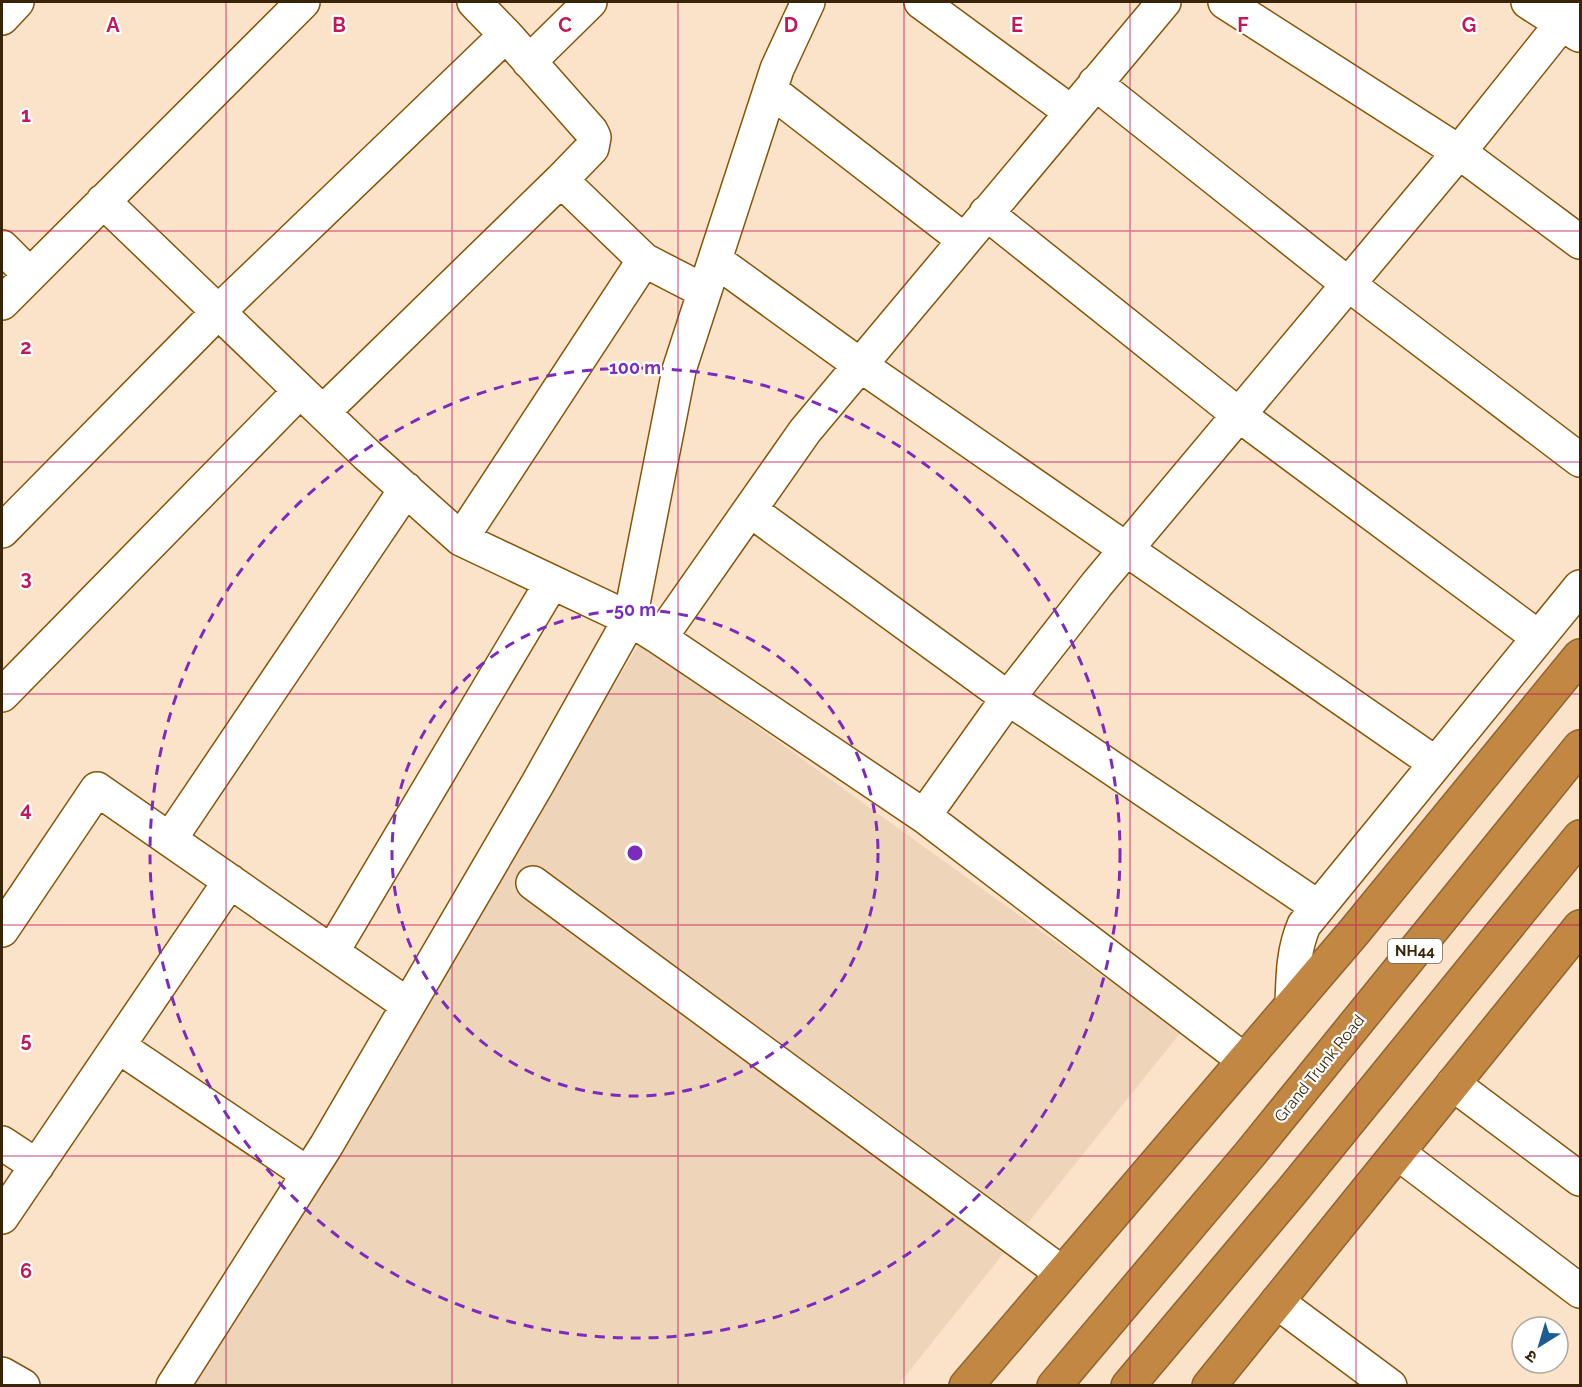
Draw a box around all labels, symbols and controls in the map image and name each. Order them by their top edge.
text: A [106,13,120,37]
text: B [332,13,346,37]
text: C [558,13,572,37]
text: D [784,13,798,37]
text: E [1011,13,1023,37]
text: F [1237,13,1249,37]
text: G [1462,13,1476,37]
text: 1 [21,103,31,127]
text: 2 [20,335,32,359]
text: 100 m [609,357,661,378]
text: 3 [20,566,32,590]
text: 50 m [614,599,656,620]
text: 4 [20,797,32,821]
centre of rings [625,843,645,863]
road number: NH44 [1388,939,1442,963]
street label: Grand Trunk Road [1270,1011,1368,1126]
text: 5 [20,1028,32,1052]
text: 6 [20,1259,32,1283]
north arrow [1510,1315,1570,1375]
text: उ [1521,1346,1541,1367]

